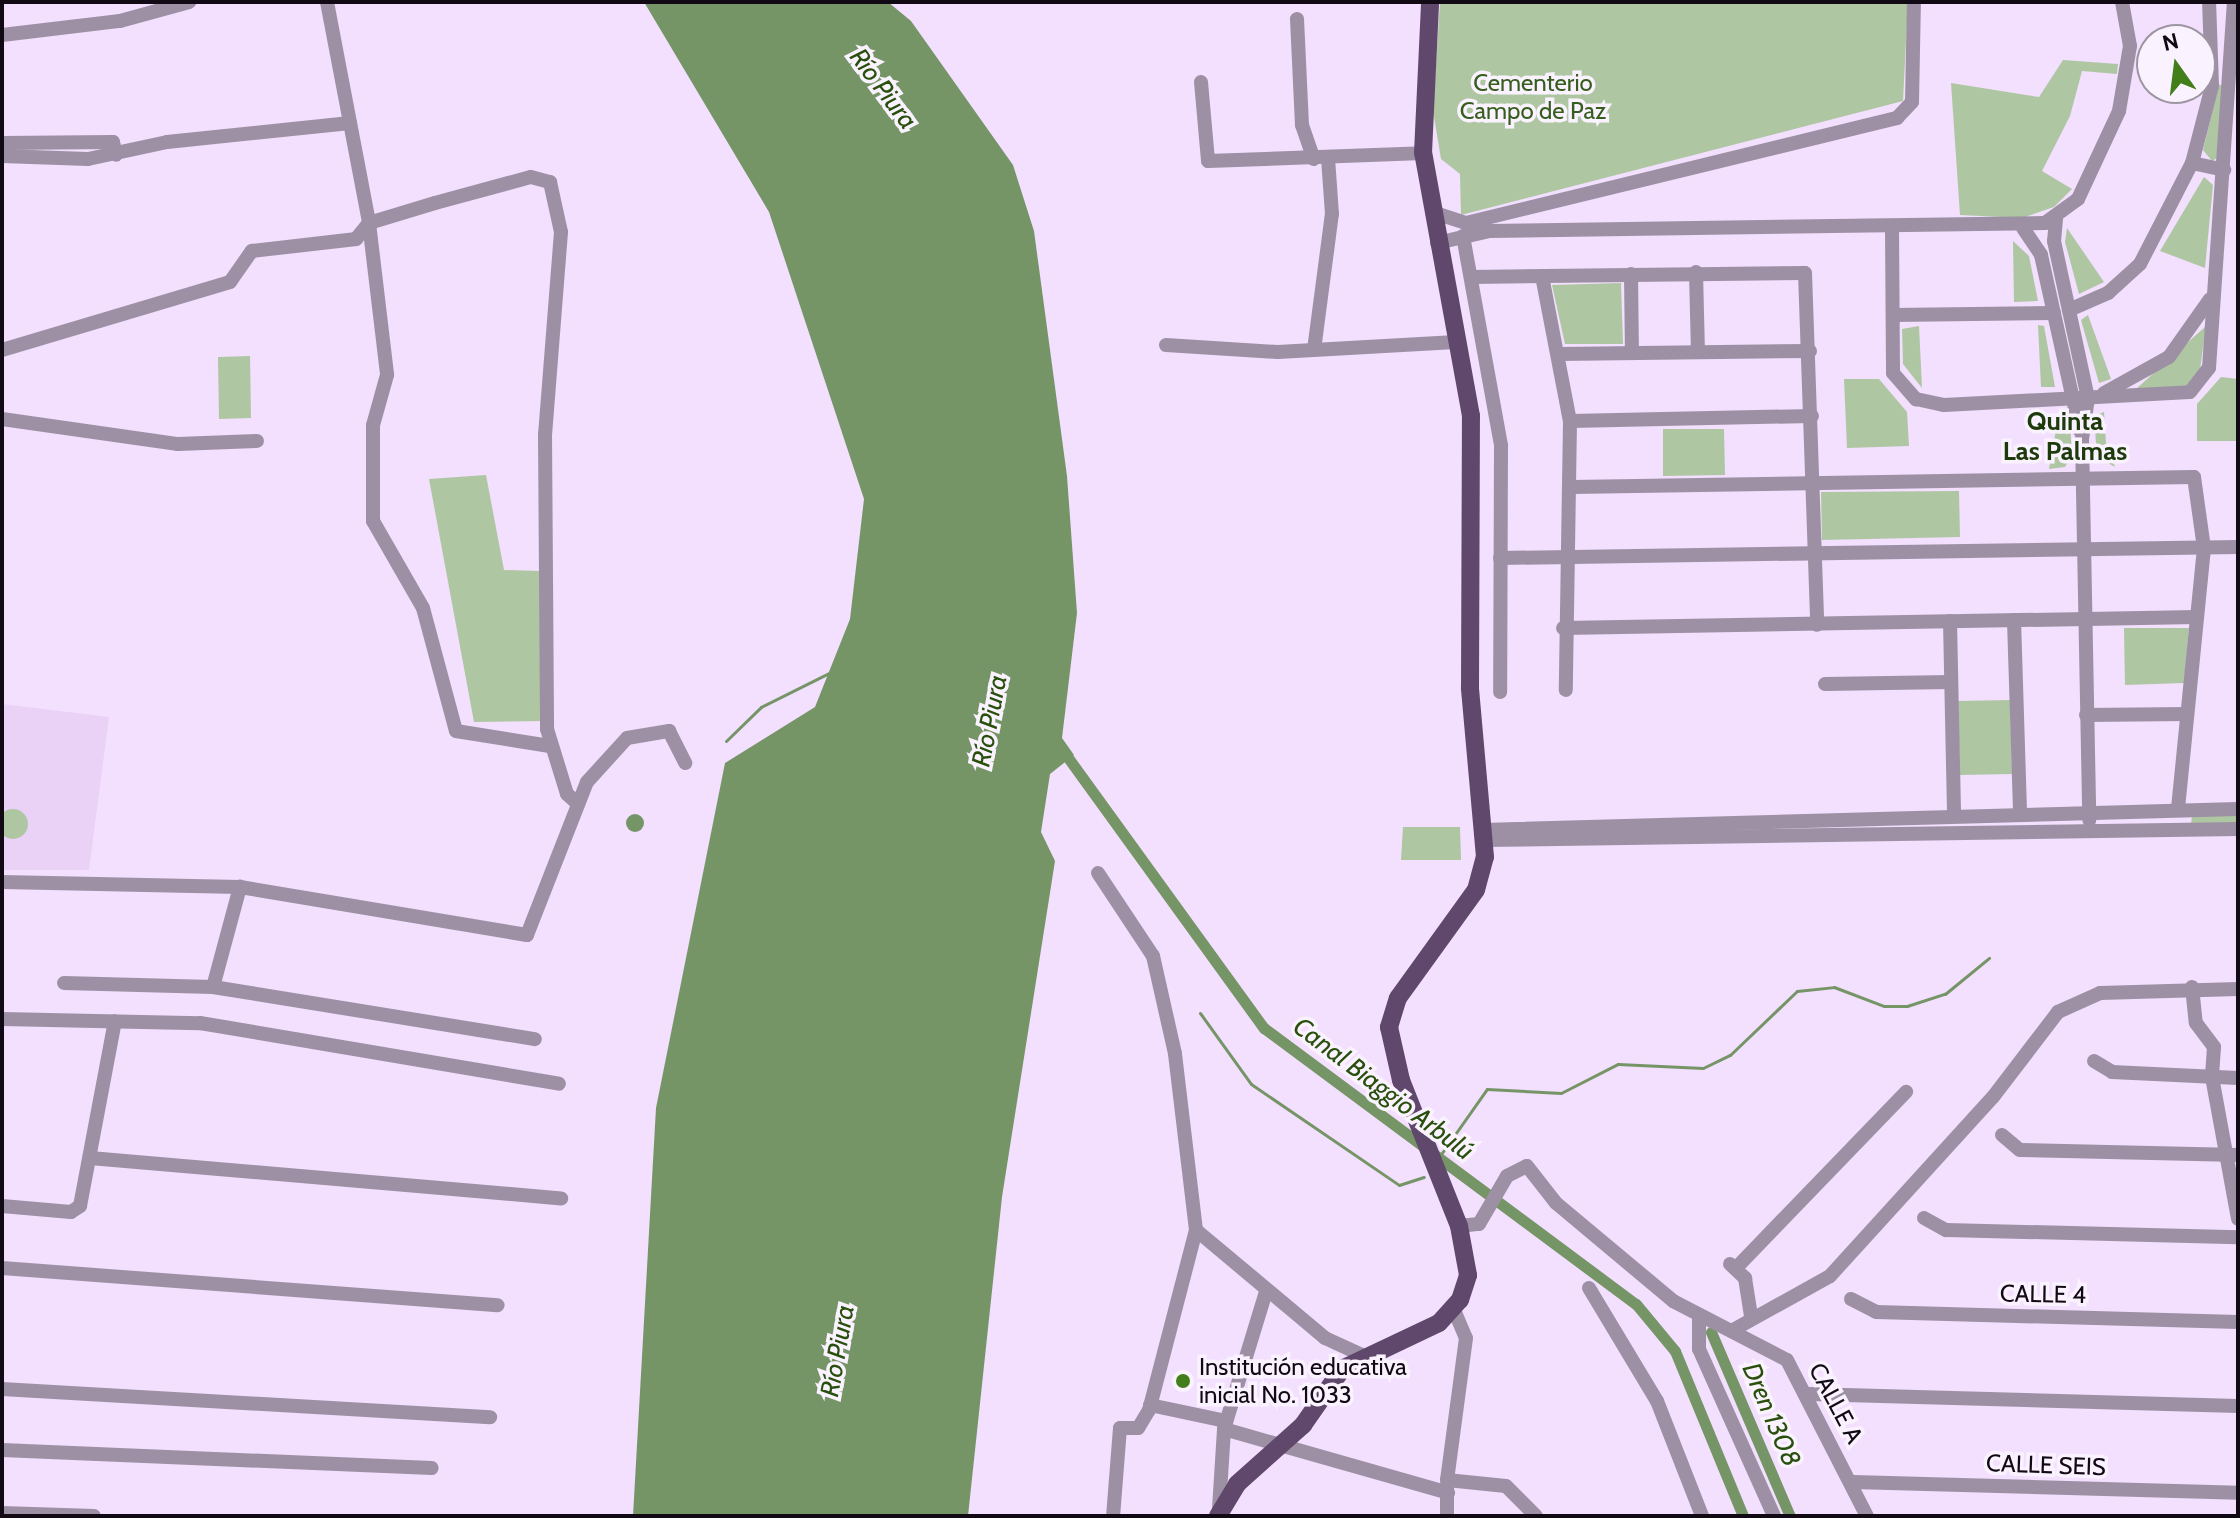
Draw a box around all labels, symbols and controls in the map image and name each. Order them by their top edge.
north arrow [2136,24,2216,104]
text: N [2160,27,2181,57]
water label: Río Piura [843,43,923,135]
park label: Cementerio Campo de Paz [1460,69,1606,125]
district label: Quinta Las Palmas [2003,406,2127,468]
water label: Río Piura [966,672,1014,770]
water label: Canal Biaggio Arbulú [1287,1011,1479,1167]
street label: CALLE 4 [2000,1279,2086,1309]
water label: Río Piura [815,1303,861,1399]
place label: Institución educativa inicial No. 1033 [1199,1353,1407,1409]
water label: Dren 1308 [1735,1358,1807,1472]
street label: CALLE A [1803,1358,1869,1448]
marker: Institución educativa inicial No. 1033 [1174,1372,1192,1390]
street label: CALLE SEIS [1986,1449,2106,1481]

